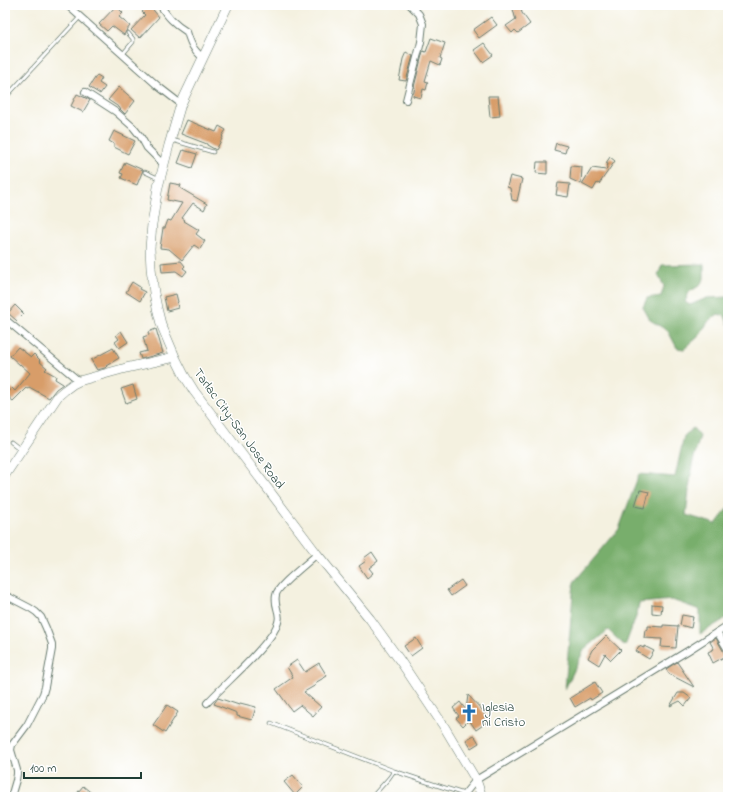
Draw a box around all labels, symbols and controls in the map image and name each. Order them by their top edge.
street label: Tarlac City-San Jose Road [188,365,289,494]
place label: Iglesia ni Cristo [482,698,525,732]
church icon: Iglesia ni Cristo [459,703,479,723]
scale bar [24,754,141,780]
text: 100 m [30,760,57,778]

